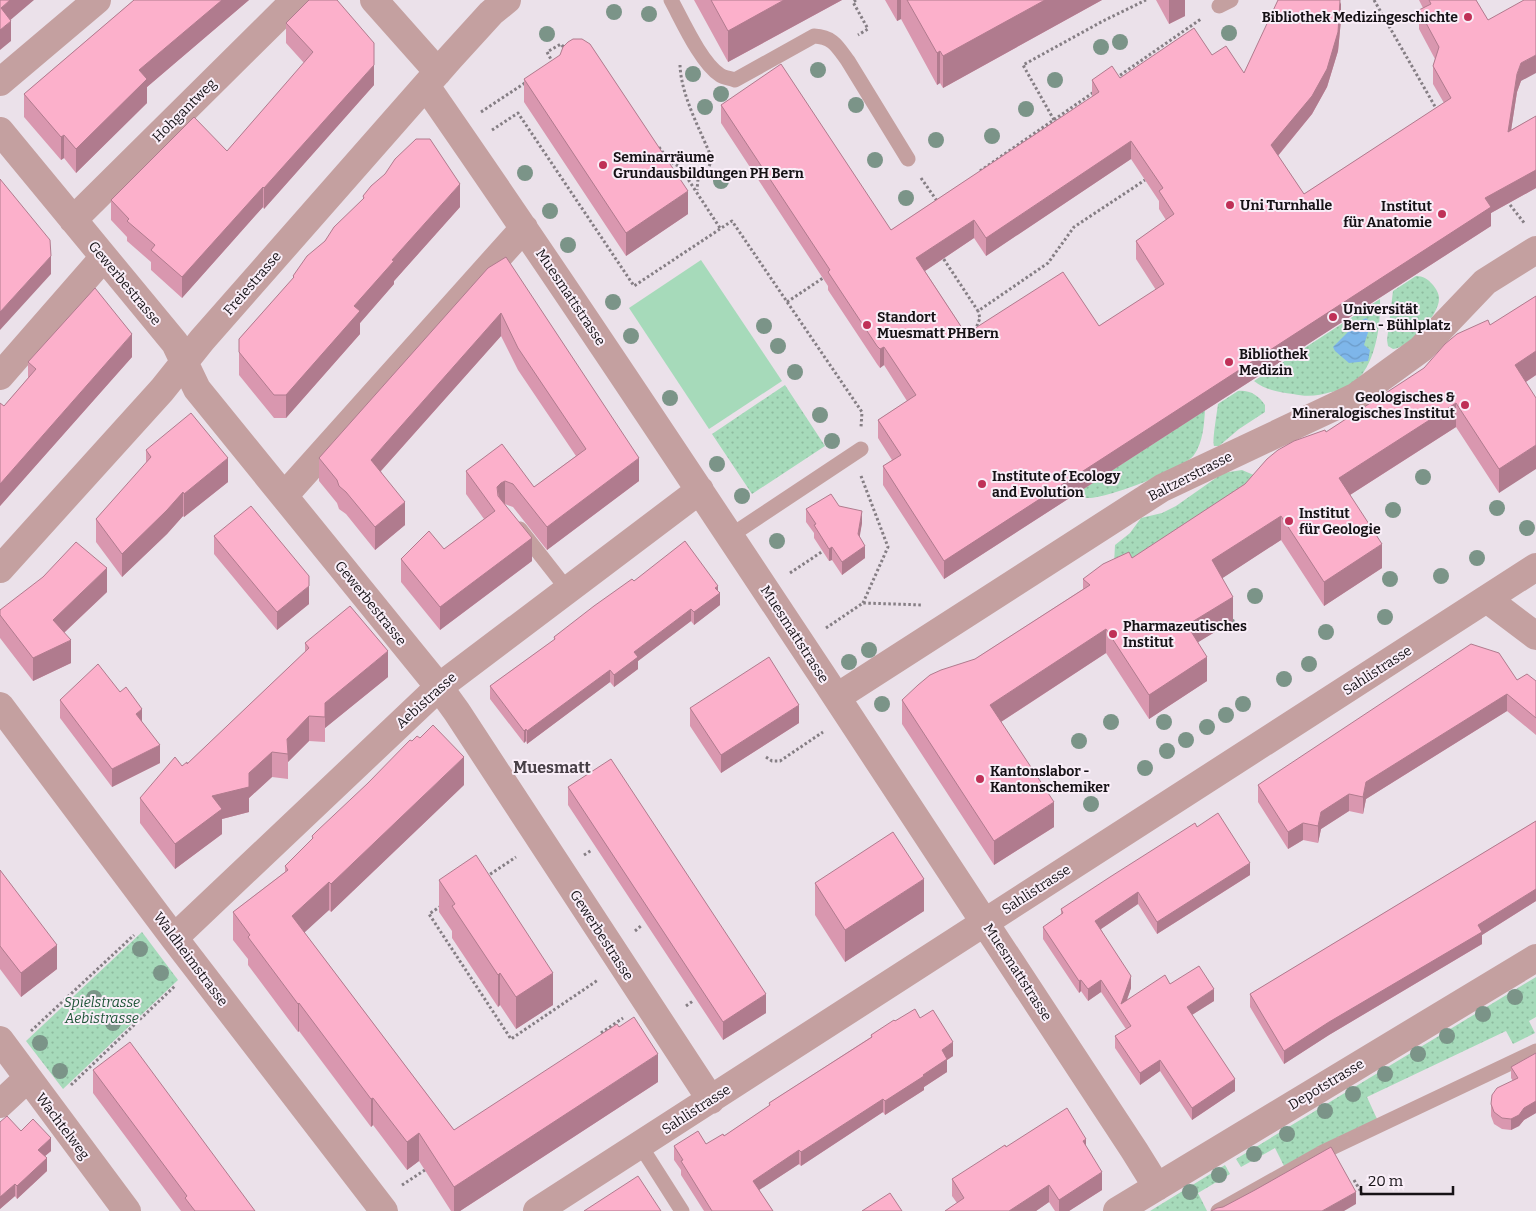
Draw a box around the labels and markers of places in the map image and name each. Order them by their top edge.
place label: Bibliothek Medizingeschichte [1262,9,1458,26]
marker: Bibliothek Medizingeschichte [1462,11,1474,23]
place label: Seminarräume Grundausbildungen PH Bern [613,149,804,182]
marker: Seminarräume Grundausbildungen PH Bern [597,159,609,171]
place label: Uni Turnhalle [1240,197,1333,214]
place label: Institut für Anatomie [1343,198,1432,231]
marker: Uni Turnhalle [1224,199,1236,211]
marker: Institut für Anatomie [1436,208,1448,220]
place label: Universität Bern - Bühlplatz [1343,301,1451,334]
place label: Standort Muesmatt PHBern [877,309,999,342]
marker: Universität Bern - Bühlplatz [1327,311,1339,323]
marker: Standort Muesmatt PHBern [861,319,873,331]
place label: Bibliothek Medizin [1239,346,1308,379]
marker: Bibliothek Medizin [1223,356,1235,368]
place label: Geologisches & Mineralogisches Institut [1292,389,1456,422]
marker: Geologisches & Mineralogisches Institut [1459,399,1471,411]
place label: Institute of Ecology and Evolution [992,468,1120,501]
marker: Institute of Ecology and Evolution [976,478,988,490]
place label: Institut für Geologie [1299,505,1381,538]
marker: Institut für Geologie [1283,515,1295,527]
place label: Pharmazeutisches Institut [1123,618,1247,651]
marker: Pharmazeutisches Institut [1107,628,1119,640]
place label: Kantonslabor - Kantonschemiker [990,763,1110,796]
marker: Kantonslabor - Kantonschemiker [974,773,986,785]

